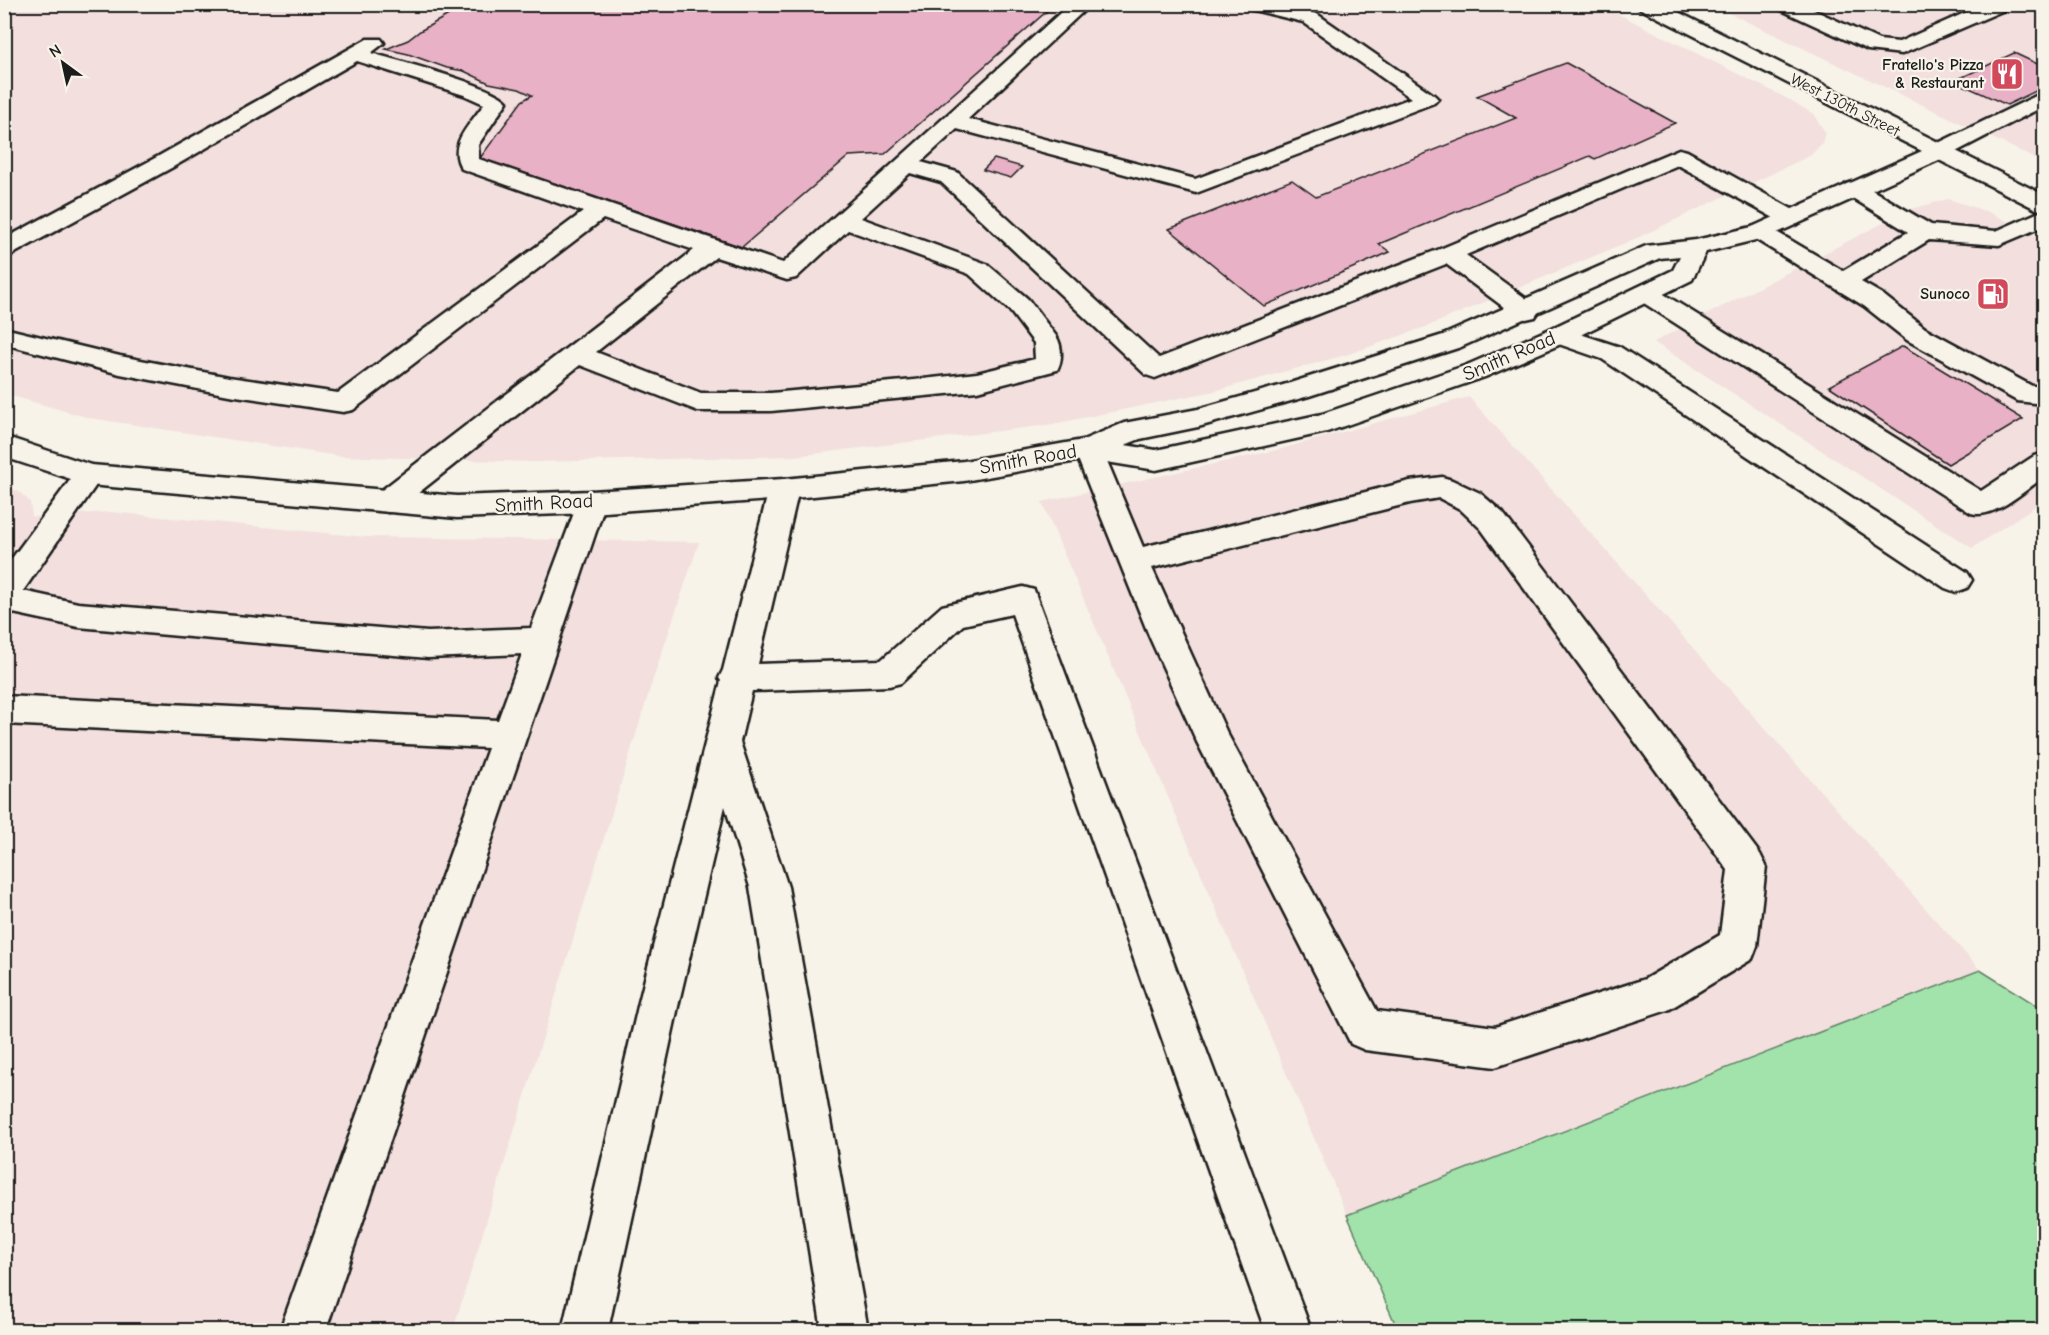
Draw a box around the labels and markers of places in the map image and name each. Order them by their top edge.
place label: Fratello's Pizza & Restaurant [1882,56,1985,92]
restaurant icon: Fratello's Pizza & Restaurant [1989,56,2025,92]
fuel station icon: Sunoco [1975,276,2011,312]
place label: Sunoco [1920,285,1970,303]

